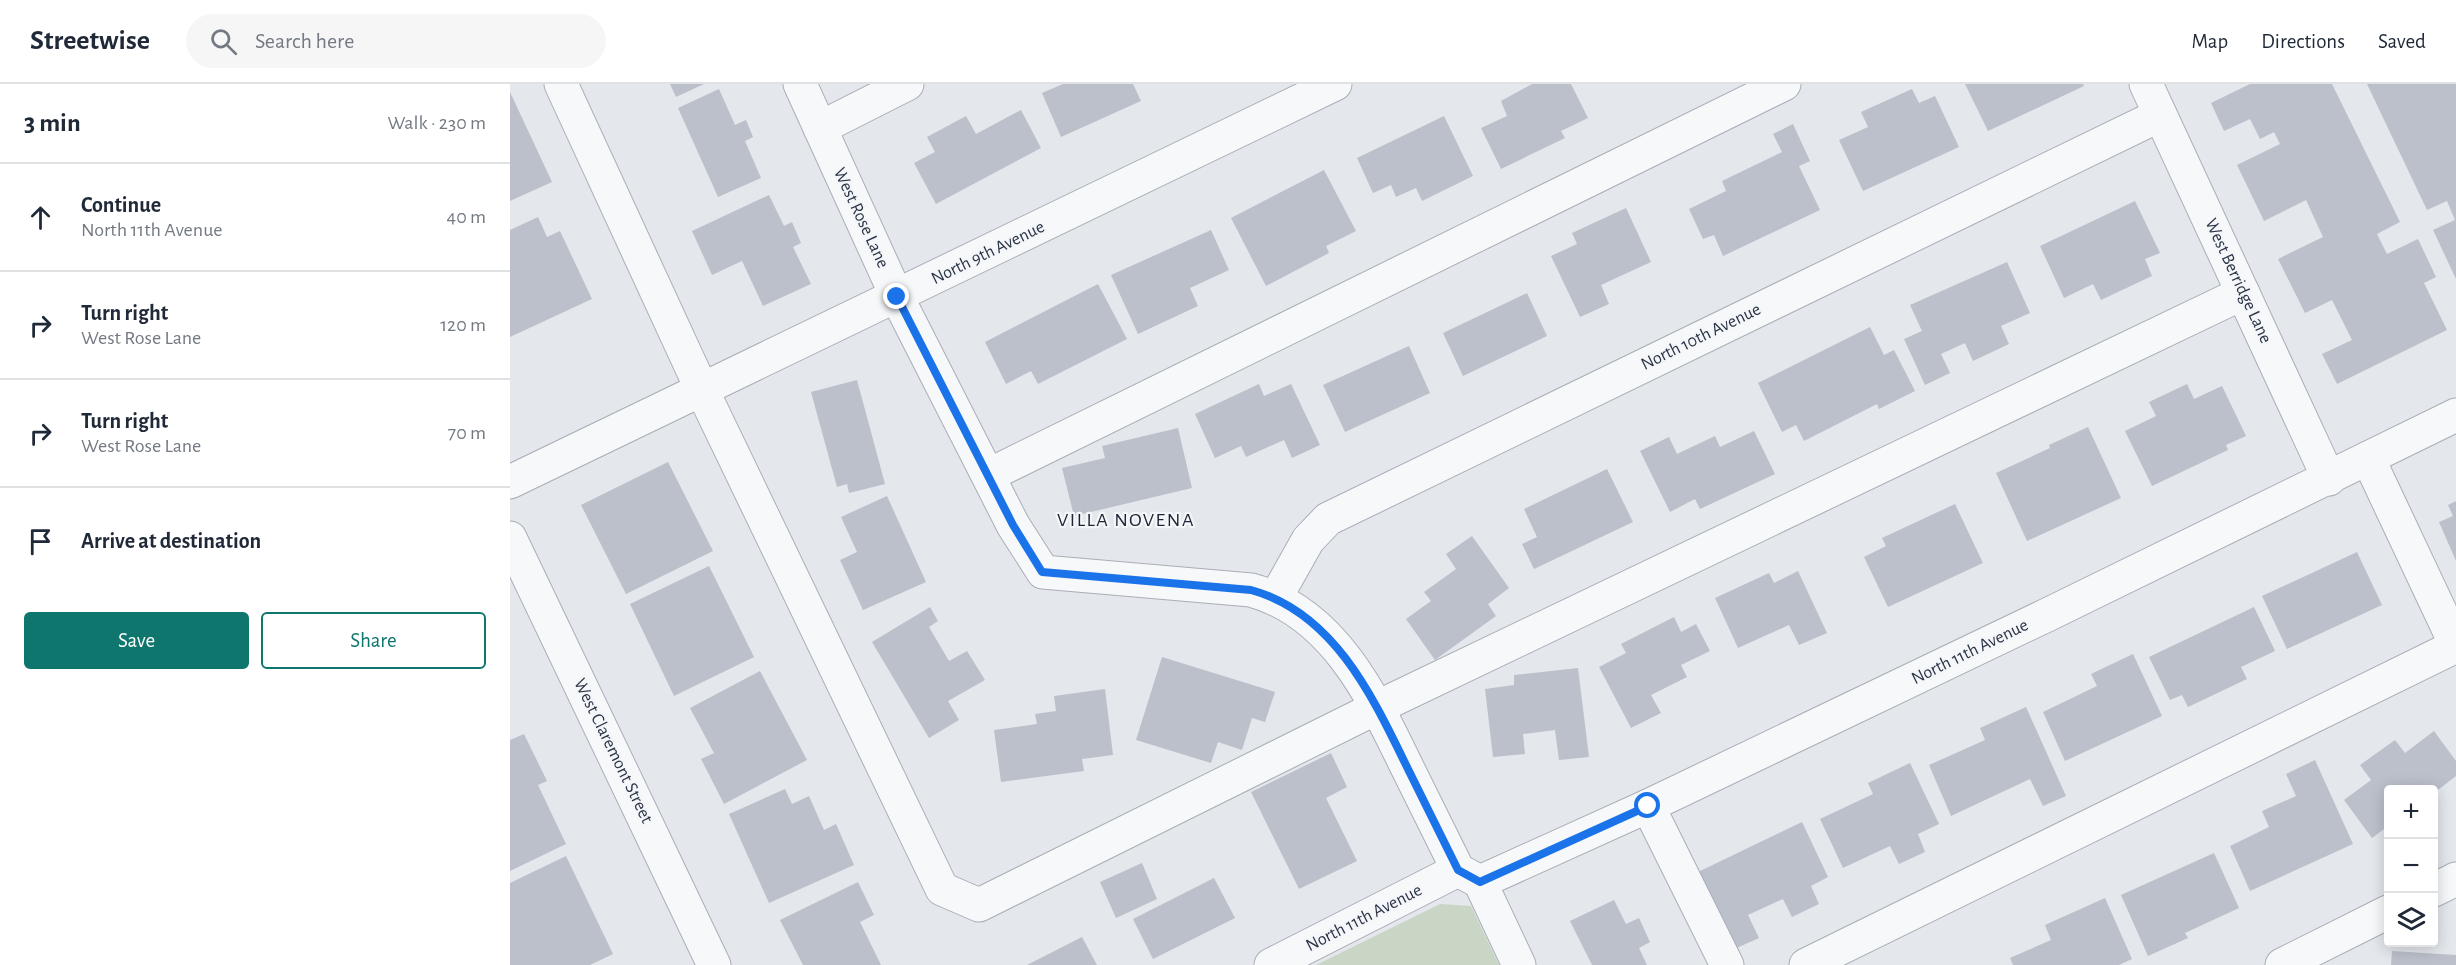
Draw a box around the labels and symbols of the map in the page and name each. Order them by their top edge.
street label: West Rose Lane [830,165,892,271]
street label: West Berridge Lane [2201,216,2275,346]
street label: North 9th Avenue [929,218,1047,288]
route end [883,283,909,309]
street label: North 10th Avenue [1638,300,1764,374]
district label: VILLA NOVENA [1057,510,1195,530]
street label: North 11th Avenue [1909,616,2031,688]
street label: West Claremont Street [570,676,656,826]
route start [1634,792,1660,818]
street label: North 11th Avenue [1303,881,1425,955]

